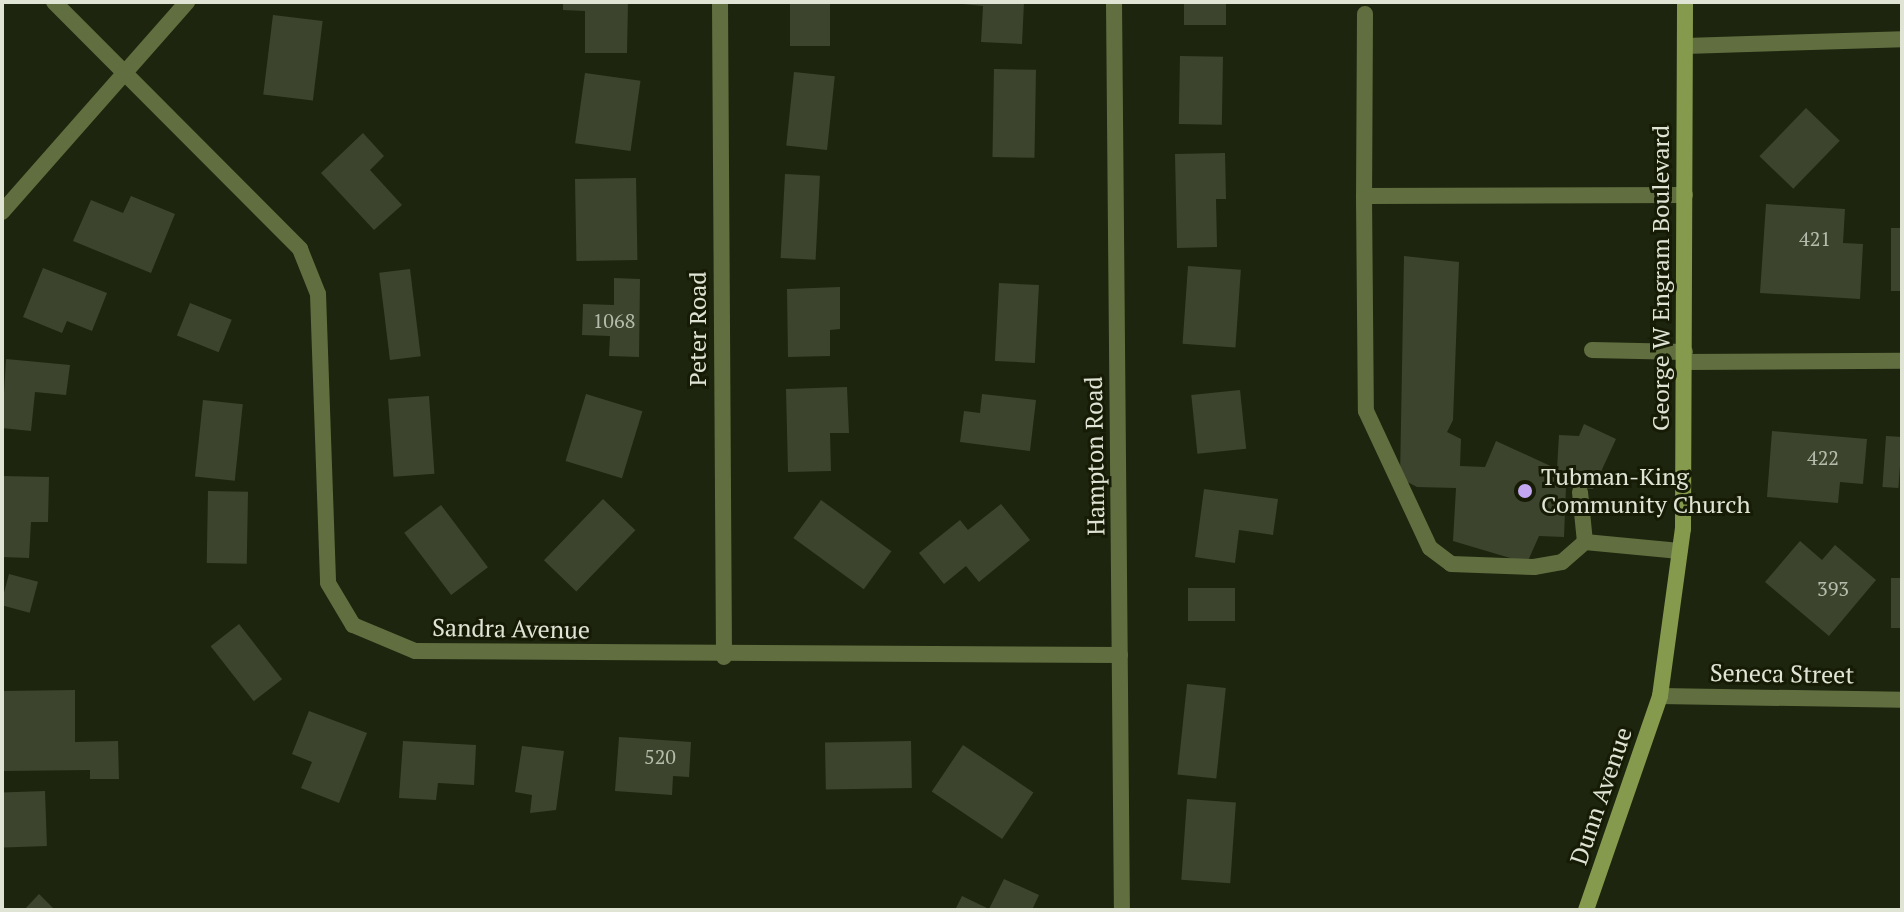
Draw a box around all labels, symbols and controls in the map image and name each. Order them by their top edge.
street label: George W Engram Boulevard [1647,125,1675,431]
house number: 421 [1799,226,1831,250]
street label: Peter Road [684,271,712,387]
house number: 1068 [593,308,635,332]
street label: Hampton Road [1079,376,1111,536]
house number: 422 [1807,445,1839,469]
place label: Tubman-King Community Church [1541,463,1750,519]
marker: Tubman-King Community Church [1516,482,1534,500]
house number: 393 [1817,576,1849,600]
street label: Sandra Avenue [432,613,590,645]
street label: Seneca Street [1710,658,1854,690]
street label: Dunn Avenue [1564,723,1638,869]
house number: 520 [644,744,676,768]

